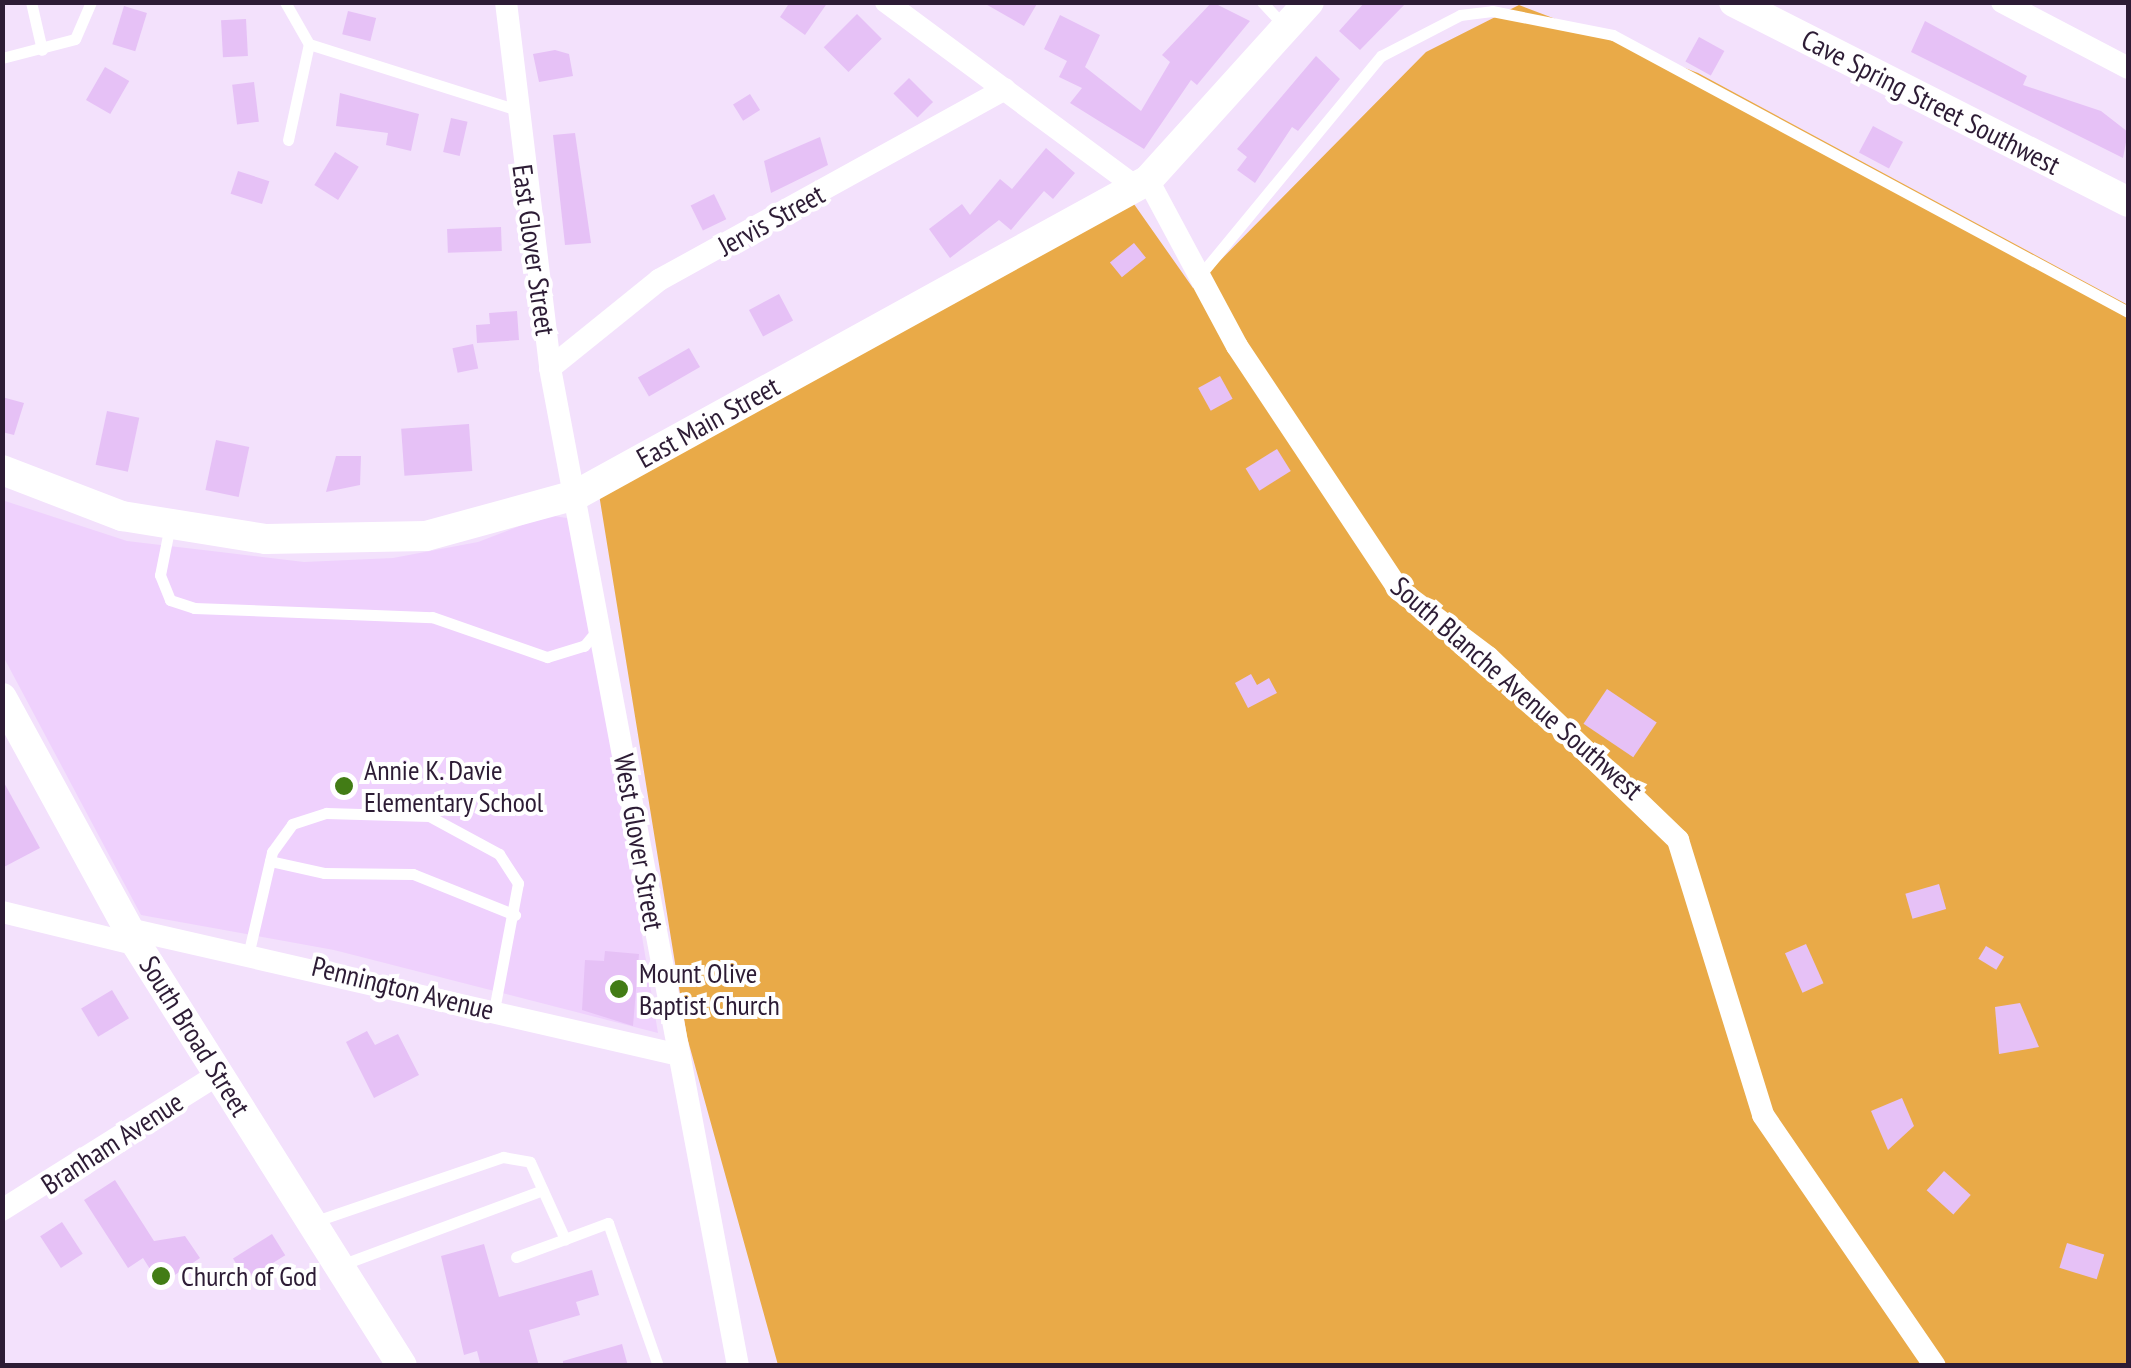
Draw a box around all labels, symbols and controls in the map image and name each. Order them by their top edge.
street label: Cave Spring Street Southwest [1796,22,2066,182]
street label: East Glover Street [505,162,563,338]
street label: Jervis Street [712,177,830,263]
street label: East Main Street [631,369,785,475]
street label: South Blanche Avenue Southwest [1384,569,1650,807]
street label: West Glover Street [607,751,671,933]
place label: Annie K. Davie Elementary School [364,753,544,819]
marker: Annie K. Davie Elementary School [333,775,355,797]
street label: Pennington Avenue [308,949,498,1027]
street label: South Broad Street [132,950,258,1122]
place label: Mount Olive Baptist Church [639,956,780,1022]
marker: Mount Olive Baptist Church [608,978,630,1000]
street label: Branham Avenue [35,1085,189,1201]
place label: Church of God [181,1259,317,1293]
marker: Church of God [150,1265,172,1287]

